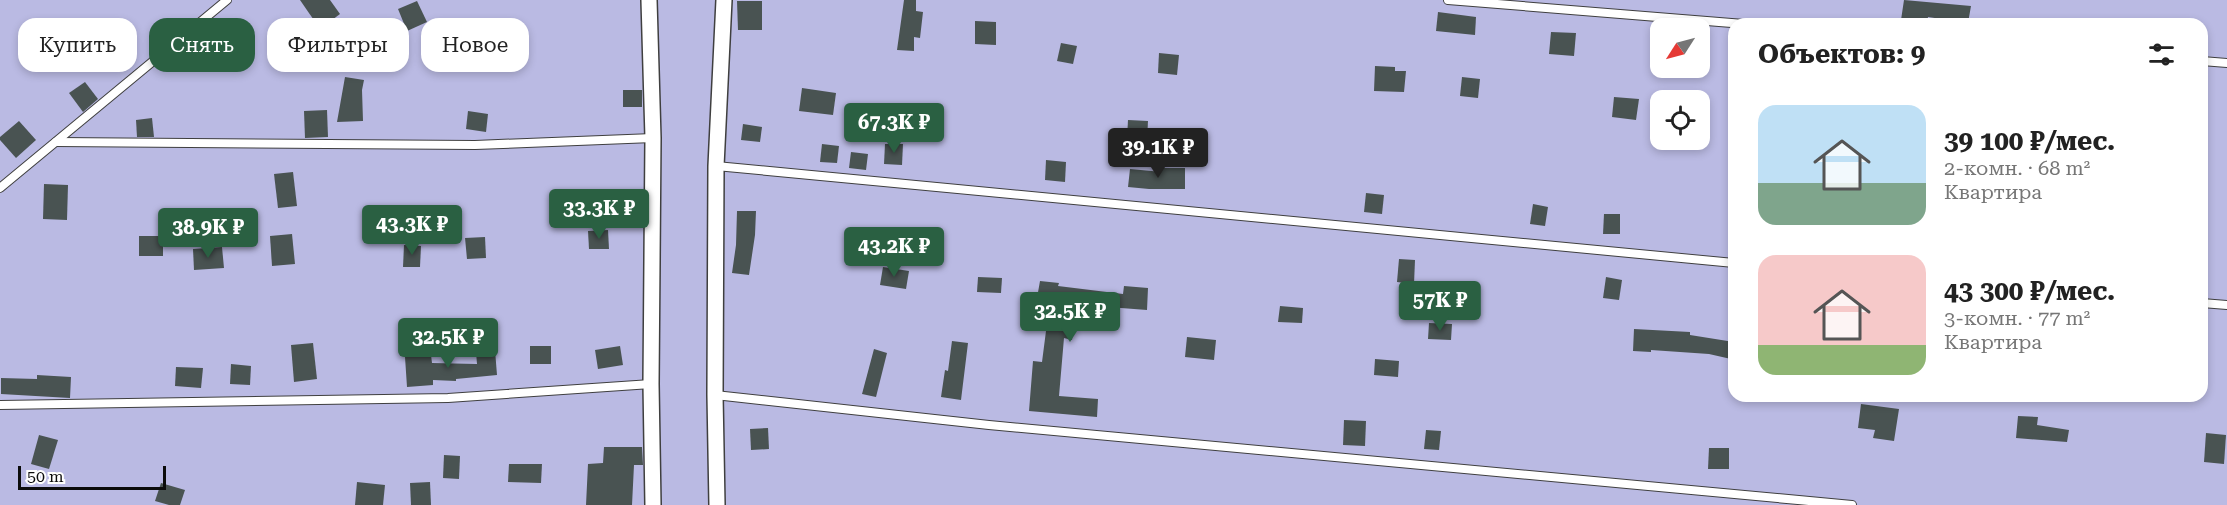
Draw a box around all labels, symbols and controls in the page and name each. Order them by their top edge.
chip: Купить [18,18,137,72]
chip: Снять [149,18,255,72]
chip: Фильтры [267,18,409,72]
chip: Новое [421,18,529,72]
north arrow [1650,18,1710,78]
map controls [1650,18,1710,150]
icon: filters [2145,38,2178,71]
text: Объектов: 9 [1758,39,1925,69]
button: locate [1650,90,1710,150]
pin: 67.3K ₽ [839,103,949,154]
text: 67.3K ₽ [858,110,930,134]
text: 39 100 ₽/мес. [1944,126,2115,156]
pin: 39.1K ₽ [1103,128,1213,179]
icon: home [1806,129,1878,201]
text: 39.1K ₽ [1122,135,1194,159]
text: 2-комн. · 68 m² [1944,156,2090,180]
text: Квартира [1944,180,2042,204]
pin: 33.3K ₽ [544,189,654,240]
text: 33.3K ₽ [563,196,635,220]
pin: 43.3K ₽ [357,205,467,256]
pin: 38.9K ₽ [153,208,263,259]
text: 43.3K ₽ [376,212,448,236]
text: 38.9K ₽ [172,215,244,239]
pin: 43.2K ₽ [839,227,949,278]
text: 43.2K ₽ [858,234,930,258]
text: 43 300 ₽/мес. [1944,276,2115,306]
icon: home [1806,279,1878,351]
pin: 57K ₽ [1398,281,1482,332]
text: 57K ₽ [1413,288,1467,312]
pin: 32.5K ₽ [1015,292,1125,343]
text: 32.5K ₽ [1034,299,1106,323]
text: 3-комн. · 77 m² [1944,306,2090,330]
pin: 32.5K ₽ [393,318,503,369]
text: 32.5K ₽ [412,325,484,349]
text: Квартира [1944,330,2042,354]
scale bar [18,463,166,490]
text: 50 m [27,467,64,486]

